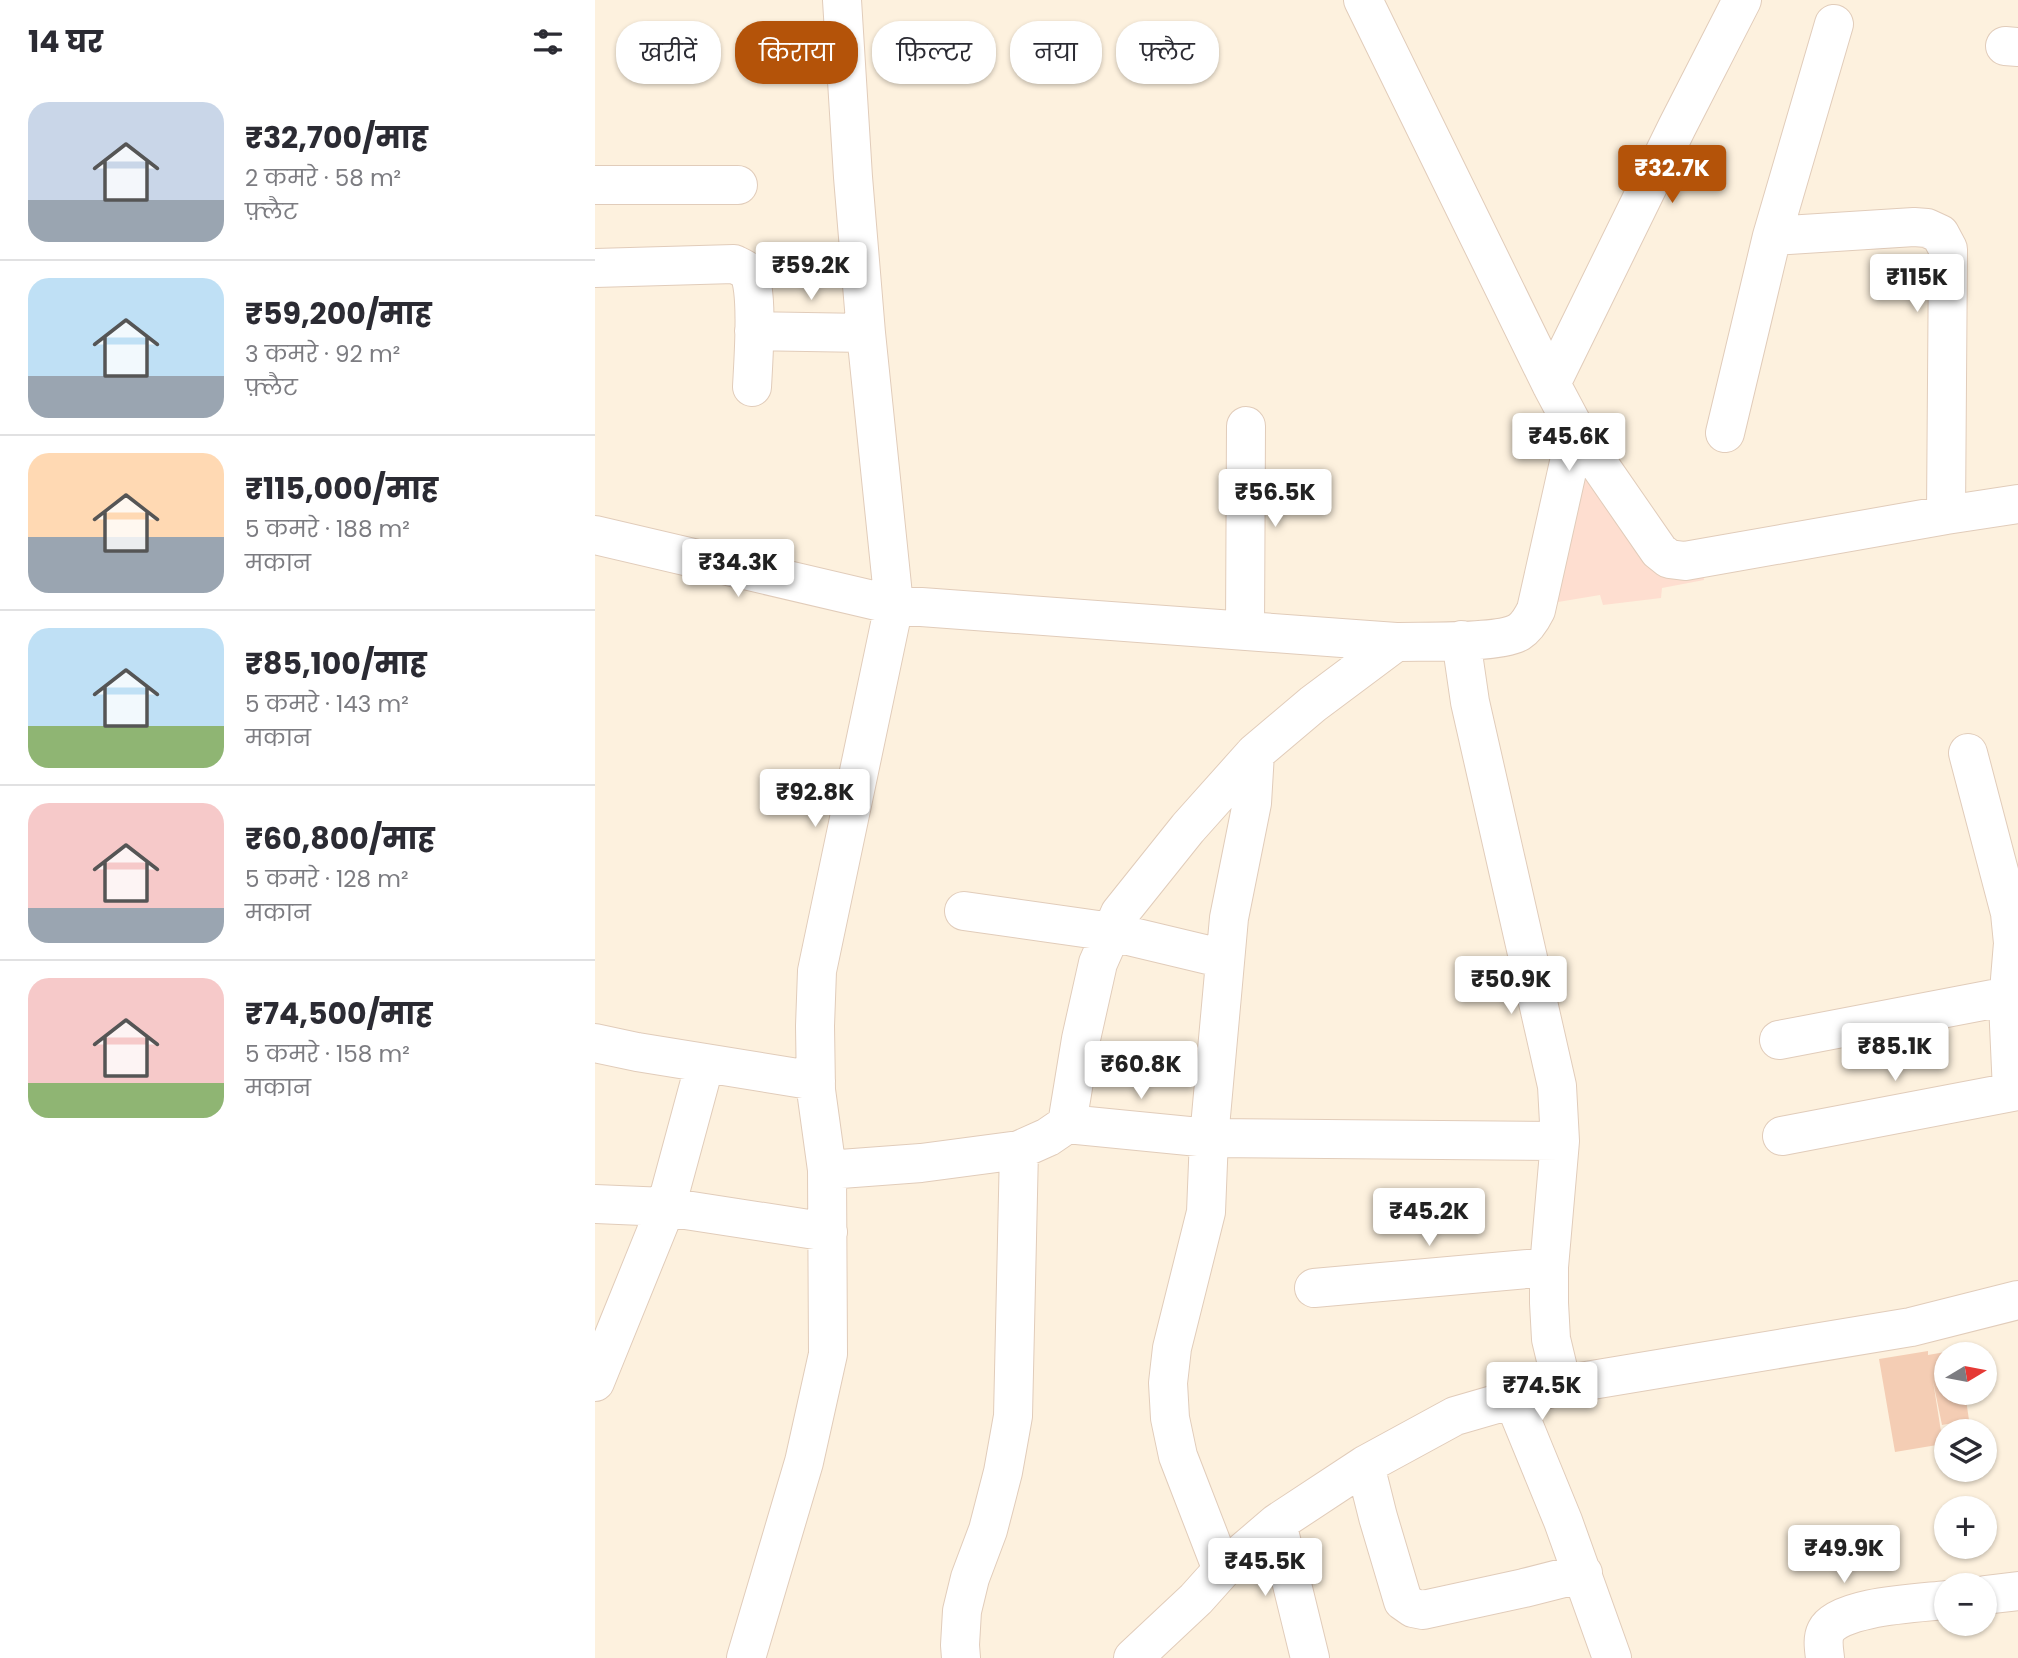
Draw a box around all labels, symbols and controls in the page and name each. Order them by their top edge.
text: 14 घर [28,20,103,63]
chip: खरीदें [616,21,721,84]
chip: किराया [735,21,858,84]
chip: फ़िल्टर [872,21,996,84]
chip: नया [1010,21,1102,84]
chip: फ़्लैट [1116,21,1219,84]
icon: filters [529,23,567,61]
text: ₹32,700/माह [245,116,428,159]
icon: home [84,130,168,214]
pin: ₹32.7K [1615,146,1729,205]
text: ₹32.7K [1634,152,1710,184]
text: 2 कमरे · 58 m² [245,162,401,194]
text: फ़्लैट [245,196,298,228]
pin: ₹59.2K [754,243,868,302]
text: ₹59.2K [772,249,850,281]
pin: ₹115K [1868,254,1966,314]
text: ₹115K [1886,261,1948,293]
text: ₹59,200/माह [245,292,432,335]
icon: home [84,306,168,390]
text: 3 कमरे · 92 m² [245,338,400,370]
text: फ़्लैट [245,372,298,404]
pin: ₹45.6K [1512,414,1626,473]
text: ₹45.6K [1528,420,1610,452]
text: ₹115,000/माह [245,467,438,510]
pin: ₹56.5K [1218,470,1332,529]
text: ₹56.5K [1235,476,1315,508]
icon: home [84,481,168,565]
text: 5 कमरे · 188 m² [245,513,410,545]
pin: ₹34.3K [681,540,795,599]
text: ₹34.3K [698,546,778,578]
text: मकान [245,547,311,579]
text: ₹85,100/माह [245,642,427,685]
icon: home [84,656,168,740]
text: 5 कमरे · 143 m² [245,688,409,720]
text: मकान [245,722,311,754]
pin: ₹92.8K [758,770,872,829]
text: ₹92.8K [776,776,854,808]
text: ₹60,800/माह [245,817,435,860]
icon: home [84,831,168,915]
text: 5 कमरे · 128 m² [245,863,409,895]
text: मकान [245,897,311,929]
pin: ₹50.9K [1454,956,1568,1016]
text: ₹50.9K [1471,963,1551,995]
text: ₹74,500/माह [245,992,433,1035]
icon: home [84,1006,168,1090]
pin: ₹85.1K [1838,1024,1952,1083]
text: ₹85.1K [1858,1030,1932,1062]
text: 5 कमरे · 158 m² [245,1038,410,1070]
pin: ₹60.8K [1084,1042,1198,1101]
text: ₹60.8K [1101,1048,1181,1080]
text: मकान [245,1072,311,1104]
pin: ₹45.2K [1372,1188,1486,1248]
text: ₹45.2K [1389,1195,1469,1227]
north arrow [1934,1342,1997,1405]
map controls [1934,1342,1997,1636]
pin: ₹74.5K [1485,1362,1599,1422]
text: ₹74.5K [1502,1369,1582,1401]
button: layers [1934,1419,1997,1482]
button: + [1934,1496,1997,1559]
pin: ₹49.9K [1787,1526,1901,1585]
text: ₹49.9K [1804,1532,1884,1564]
pin: ₹45.5K [1208,1538,1322,1598]
text: ₹45.5K [1224,1545,1306,1577]
button: − [1934,1573,1997,1636]

